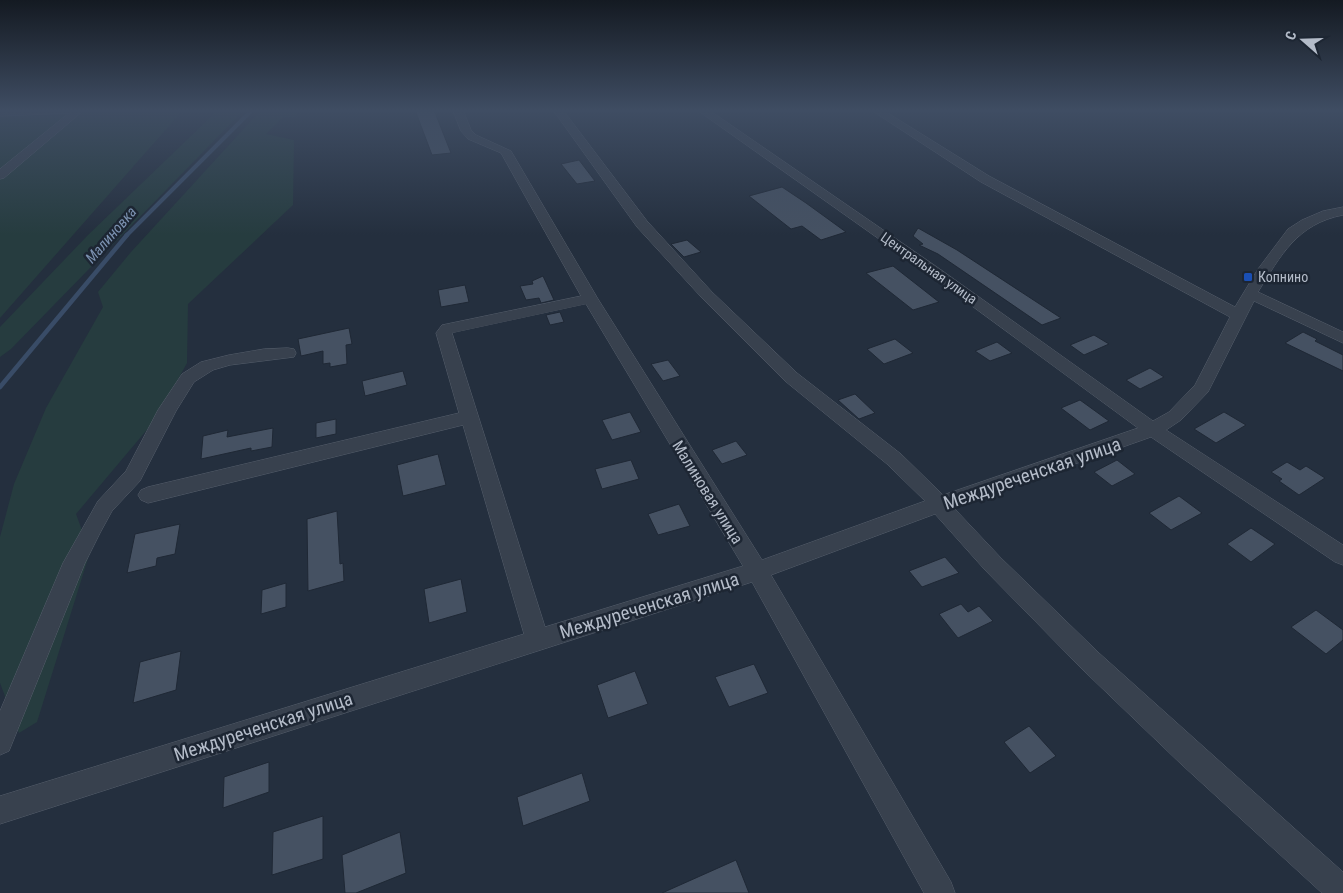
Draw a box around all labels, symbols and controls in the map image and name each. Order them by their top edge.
north arrow [1278,15,1328,65]
text: С [1282,29,1300,42]
water label: Малиновка [82,203,140,267]
street label: Центральная улица [878,229,980,307]
place label: Копнино [1258,269,1308,285]
marker: Копнино [1242,271,1254,283]
street label: Междуреченская улица [940,432,1124,515]
street label: Малиновая улица [668,437,747,547]
street label: Междуреченская улица [557,567,742,644]
street label: Междуреченская улица [171,687,355,766]

